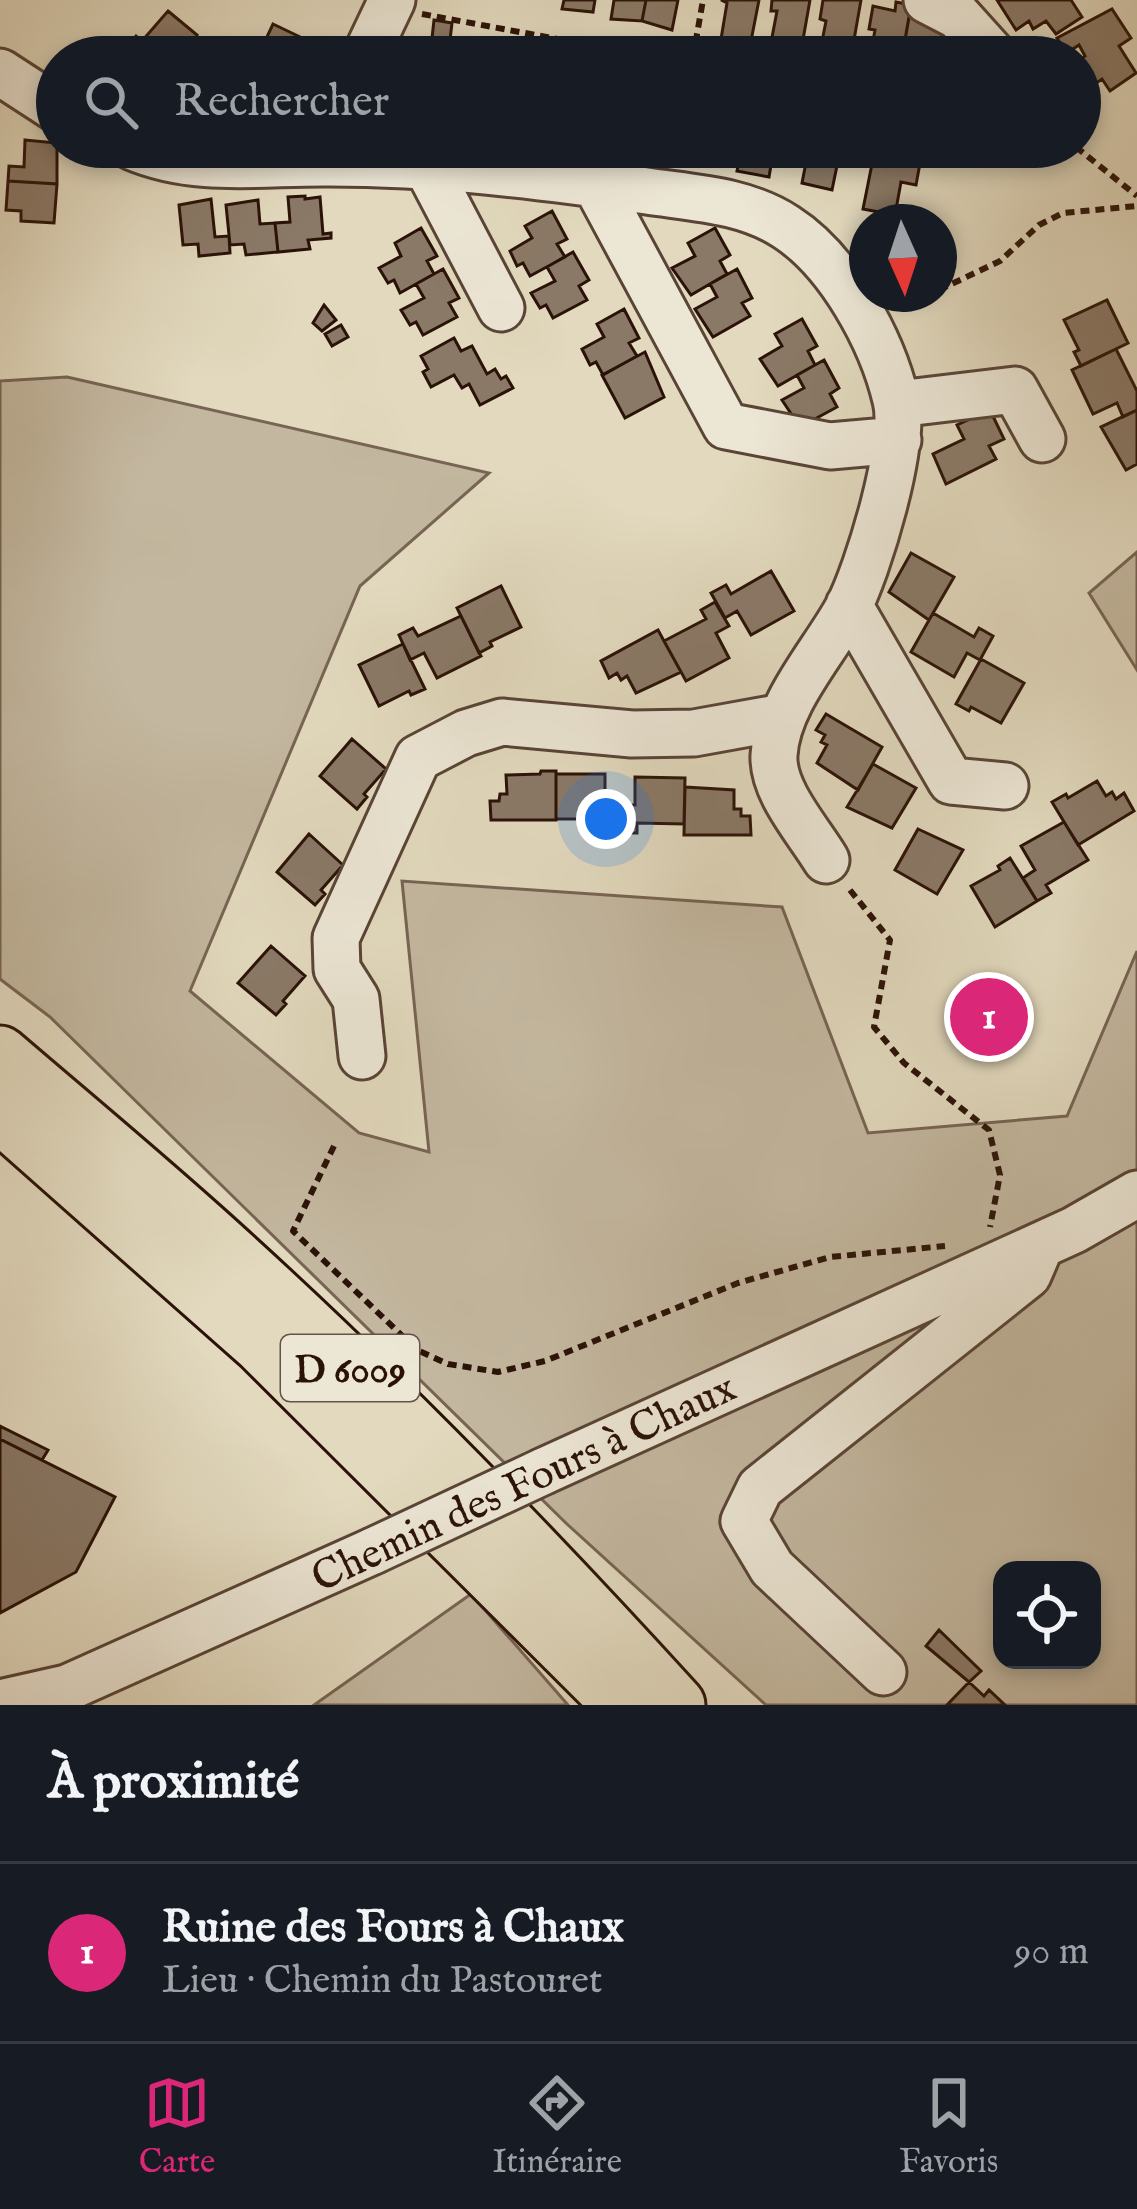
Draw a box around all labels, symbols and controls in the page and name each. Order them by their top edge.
search box [36,36,1101,168]
icon: search [78,69,144,135]
text: Rechercher [174,74,389,131]
north arrow [849,204,957,312]
your location [576,789,636,849]
pin: 1 [950,972,1028,1062]
road number: D 6009 [281,1335,419,1401]
street label: Chemin des Fours à Chaux [304,1362,745,1606]
map controls [993,1561,1101,1669]
button: locate [993,1561,1101,1669]
text: À proximité [48,1751,299,1816]
text: Ruine des Fours à Chaux [162,1900,624,1957]
text: 1 [80,1928,94,1977]
text: 90 m [1014,1928,1089,1977]
text: Lieu · Chemin du Pastouret [162,1957,602,2006]
tab: Carte [139,2070,215,2184]
tab: Itinéraire [493,2070,622,2184]
tab: Favoris [899,2070,998,2184]

